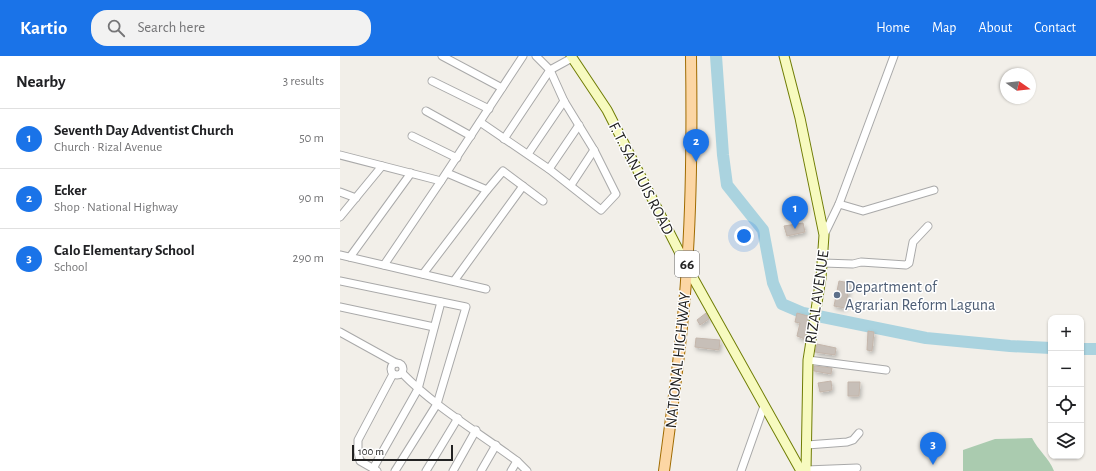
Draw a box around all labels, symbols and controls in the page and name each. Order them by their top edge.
search box [91,10,371,46]
icon: search [105,17,127,39]
text: Kartio [20,19,67,38]
text: Search here [137,20,205,35]
text: Home [876,21,910,35]
text: Map [932,21,956,35]
text: About [978,21,1012,35]
text: Contact [1034,21,1076,35]
north arrow [1000,68,1036,104]
text: Nearby [16,73,66,90]
text: 3 results [283,75,324,88]
street label: F. T. SAN LUIS ROAD [606,119,676,237]
text: Seventh Day Adventist Church [54,123,234,138]
pin: 2 [683,129,709,162]
text: 1 [27,132,31,145]
text: 50 m [299,132,324,145]
text: Church · Rizal Avenue [54,141,162,154]
text: Ecker [54,183,87,198]
text: 2 [26,192,32,205]
text: 90 m [298,192,324,205]
pin: 1 [782,196,808,229]
text: Shop · National Highway [54,201,178,214]
your location [734,226,754,246]
text: Calo Elementary School [54,243,195,258]
street label: RIZAL AVENUE [802,249,832,345]
road number: 66 [675,251,699,277]
text: 3 [26,252,32,265]
text: 290 m [293,252,324,265]
text: School [54,261,88,274]
place label: Department of Agrarian Reform Laguna [845,279,995,313]
marker: Department of Agrarian Reform Laguna [832,290,842,300]
street label: NATIONAL HIGHWAY [663,291,693,429]
map controls [1048,315,1084,459]
button: + [1048,315,1084,351]
button: − [1048,351,1084,387]
button: locate [1048,387,1084,423]
button: layers [1048,423,1084,459]
pin: 3 [920,432,946,465]
scale bar [352,443,453,462]
text: 100 m [358,446,384,457]

